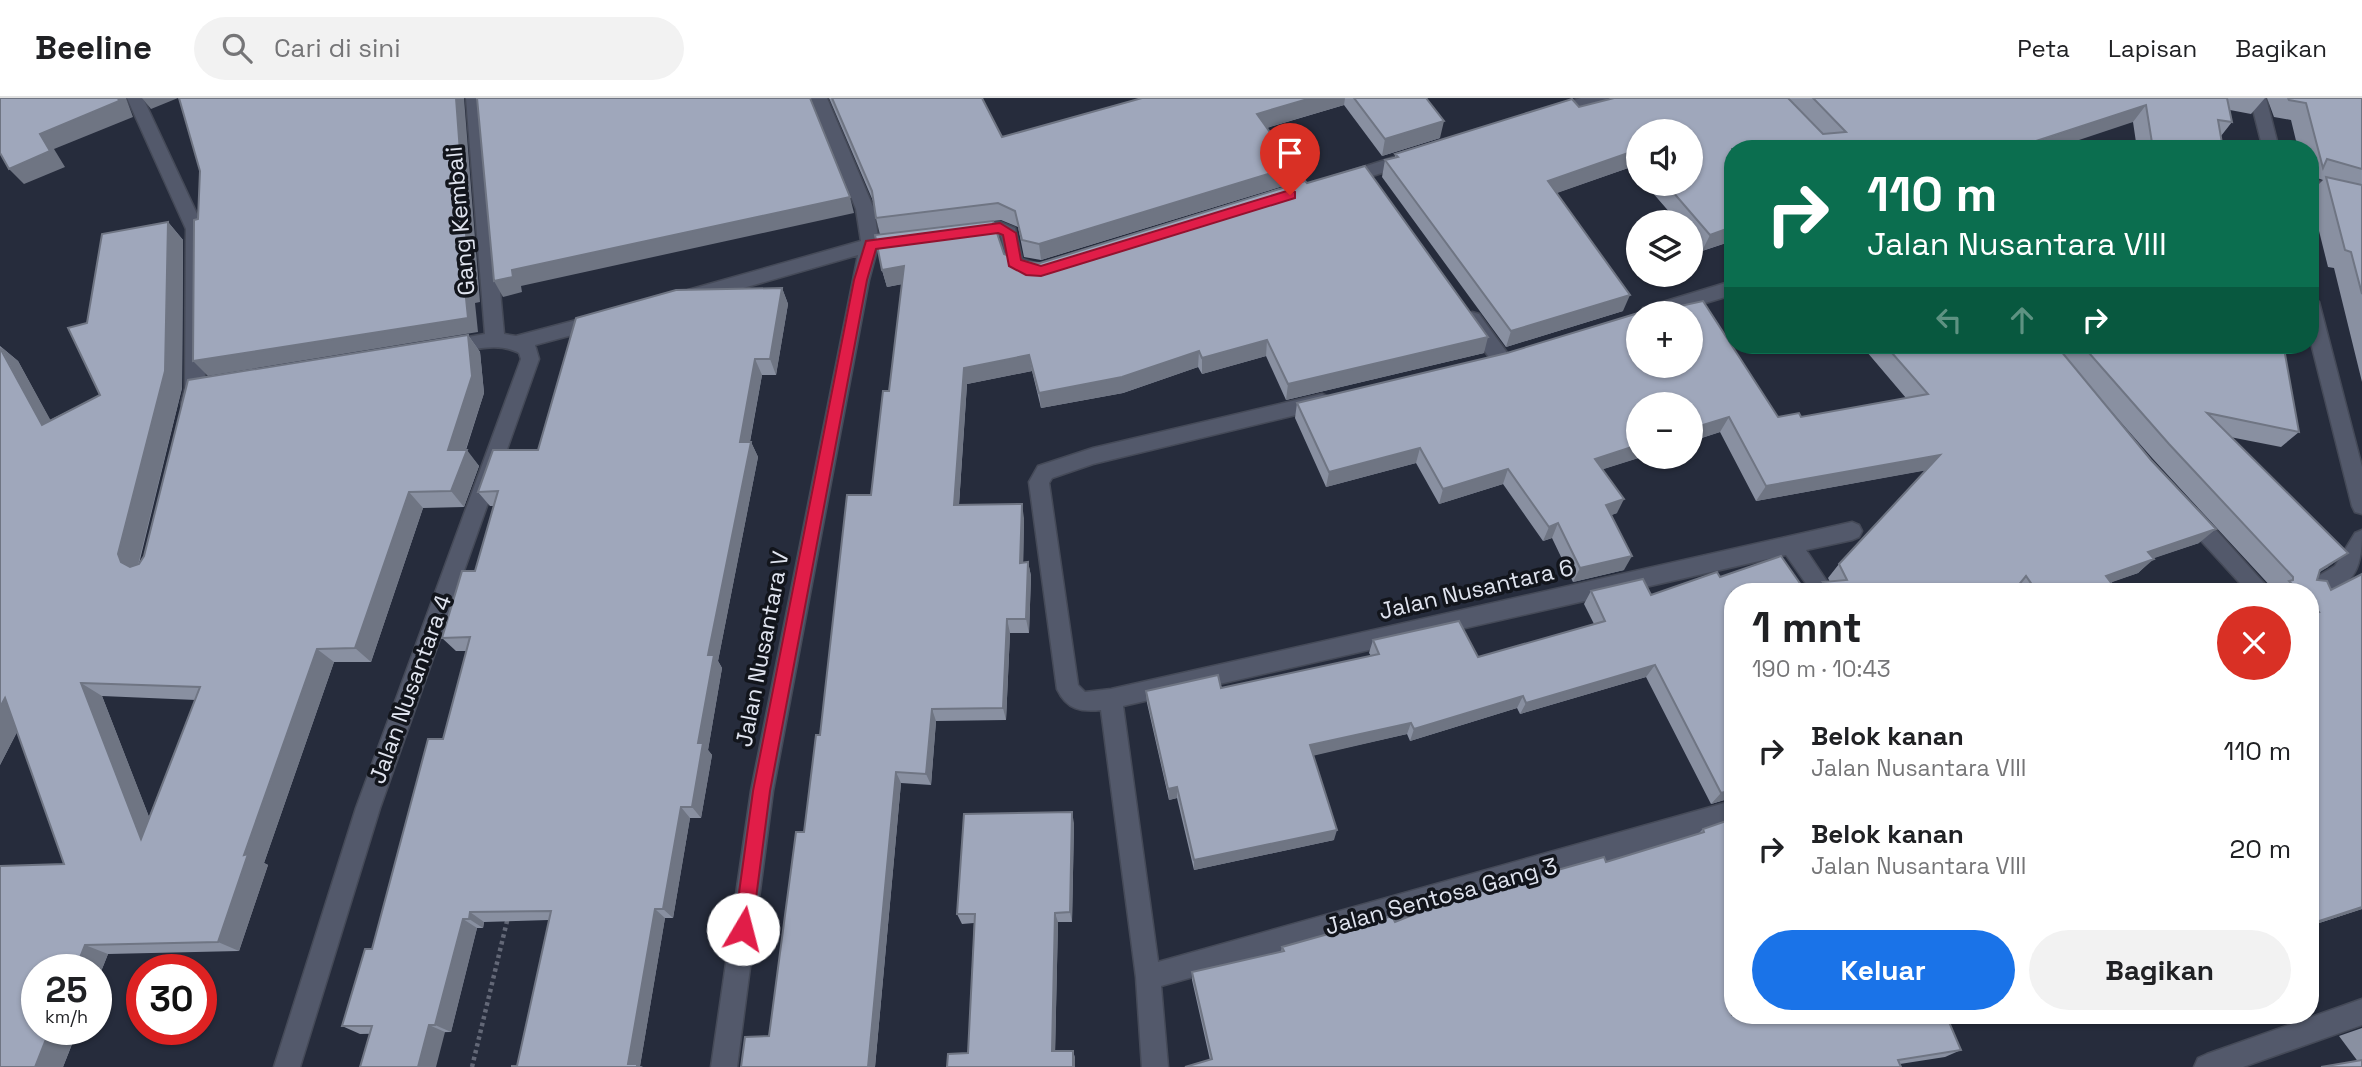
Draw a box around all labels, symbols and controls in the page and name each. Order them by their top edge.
search box [194,17,684,80]
text: Beeline [35,27,152,69]
icon: search [218,29,256,67]
text: Cari di sini [274,31,401,65]
text: Peta [2017,33,2070,64]
text: Lapisan [2108,33,2197,64]
text: Bagikan [2235,33,2327,64]
map controls [1626,119,1703,469]
button: sound [1626,119,1703,196]
pin [1260,123,1320,195]
icon: arrive [1271,134,1309,172]
street label: Gang Kembali [439,145,481,297]
text: 110 m [1867,163,1997,225]
icon: right [1752,168,1843,259]
button: layers [1626,210,1703,287]
text: Jalan Nusantara VIII [1867,224,2167,264]
button: + [1626,301,1703,378]
icon: left [1930,301,1968,339]
icon: ahead [2003,301,2041,339]
icon: right [2076,301,2114,339]
button: − [1626,392,1703,469]
street label: Jalan Nusantara V [728,549,796,749]
street label: Jalan Nusantara 6 [1376,552,1576,626]
street label: Jalan Nusantara 4 [362,590,458,788]
text: 1 mnt [1752,601,1862,654]
button: close [2217,606,2291,680]
text: 190 m · 10:43 [1752,654,1891,684]
text: Belok kanan [1811,719,1964,753]
icon: right [1752,732,1790,770]
text: 110 m [2224,734,2291,768]
text: Jalan Nusantara VIII [1811,753,2026,783]
text: Belok kanan [1811,817,1964,851]
icon: right [1752,830,1790,868]
text: 20 m [2230,832,2291,866]
street label: Jalan Sentosa Gang 3 [1322,851,1560,941]
text: Jalan Nusantara VIII [1811,851,2026,881]
position arrow [706,892,780,966]
button: Keluar [1752,930,2015,1010]
button: Bagikan [2029,930,2291,1010]
speed limit sign: 30 [126,954,217,1045]
text: 25 [46,968,87,1012]
text: km/h [45,1005,88,1028]

